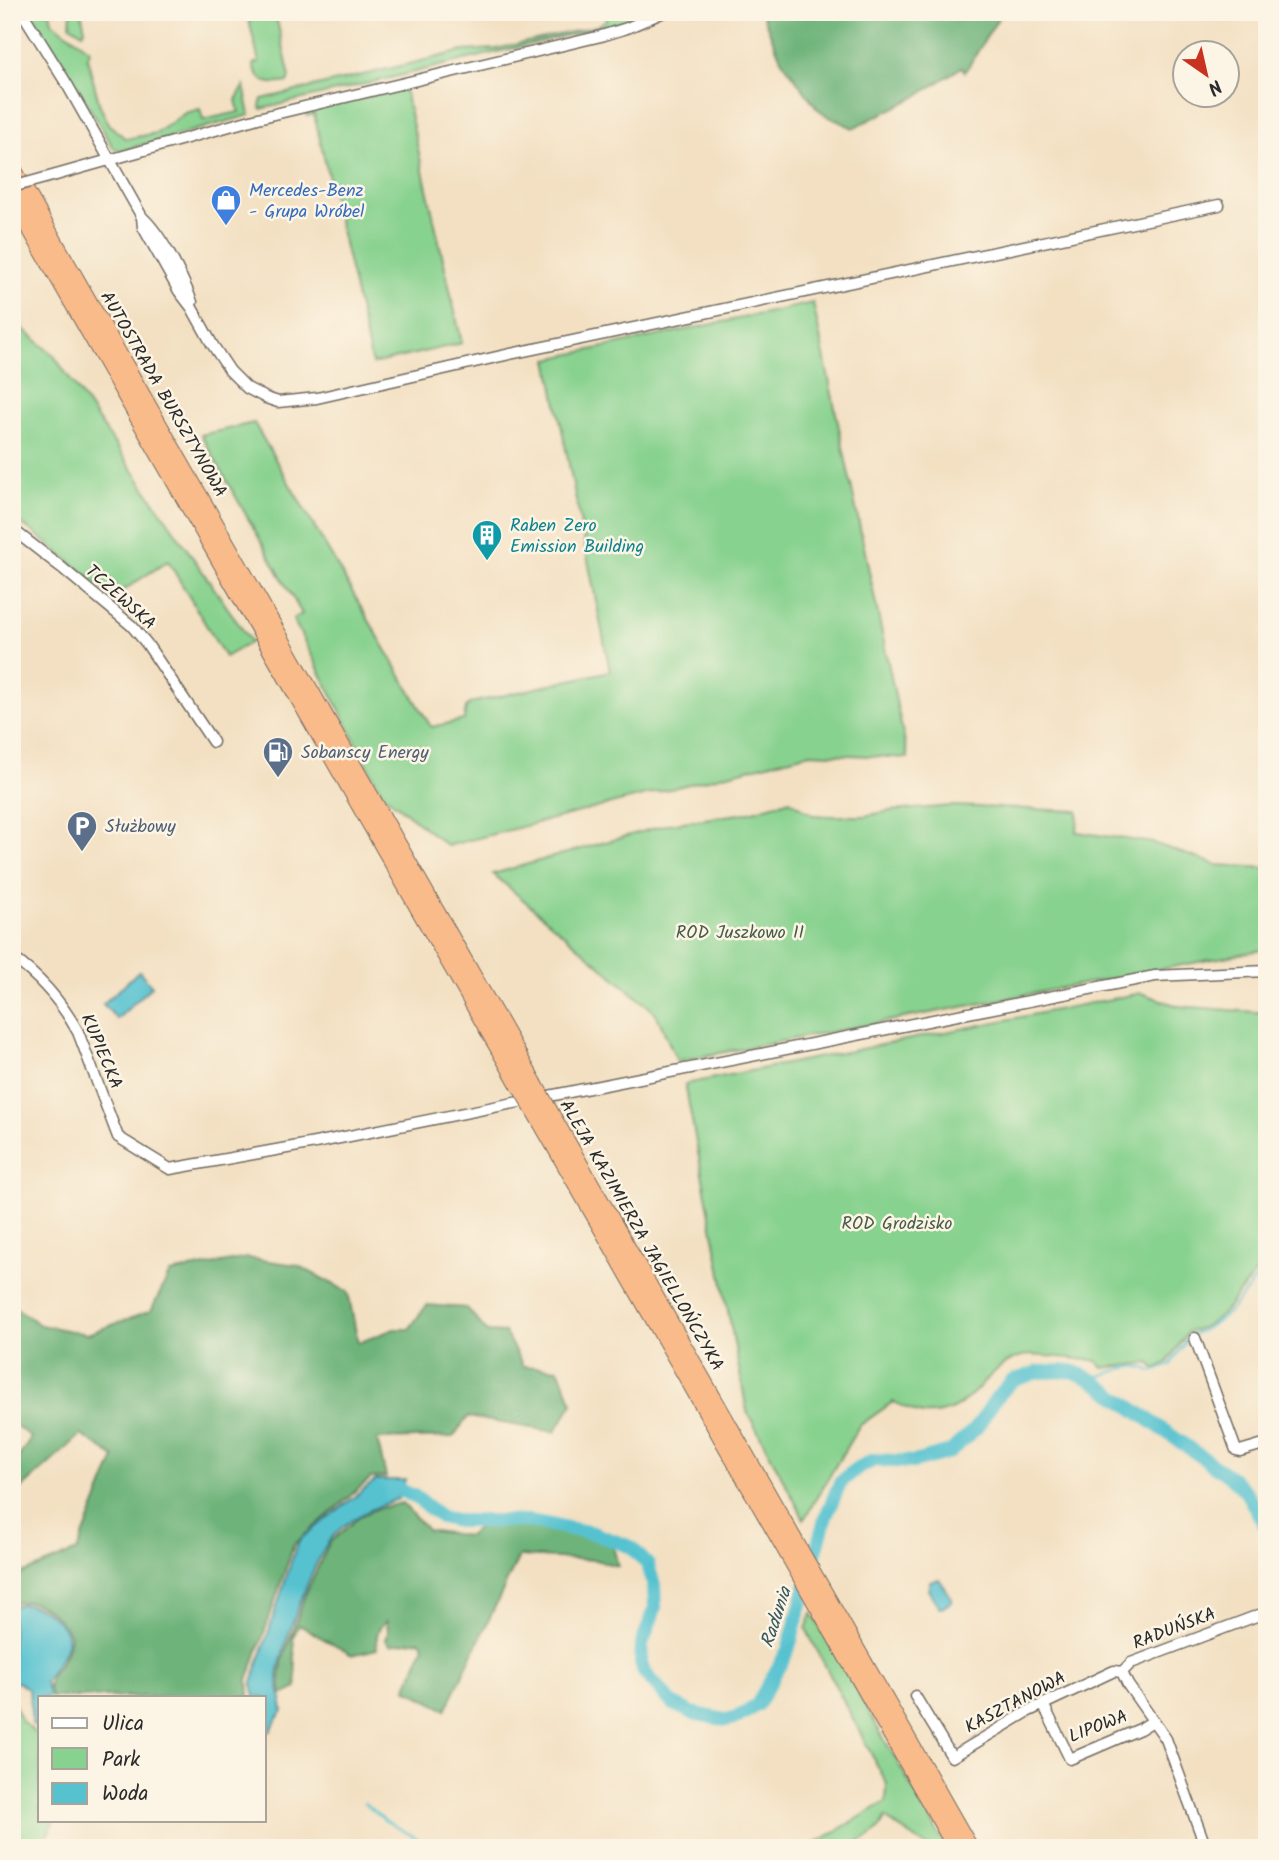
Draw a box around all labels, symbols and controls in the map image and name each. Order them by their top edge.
north arrow [1170,38,1240,108]
text: N [1201,71,1228,102]
place label: Mercedes-Benz - Grupa Wróbel [249,177,365,227]
shop icon: Mercedes-Benz - Grupa Wróbel [209,183,243,227]
street label: AUTOSTRADA BURSZTYNOWA [92,286,234,504]
place label: Raben Zero Emission Building [510,512,644,562]
building icon: Raben Zero Emission Building [470,518,504,562]
street label: TCZEWSKA [78,558,162,638]
fuel station icon: Sobanscy Energy [261,735,295,779]
place label: Sobanscy Energy [301,739,429,768]
parking icon: Służbowy [65,809,99,853]
place label: Służbowy [105,813,176,842]
park label: ROD Juszkowo II [676,919,804,948]
street label: KUPIECKA [72,1009,130,1094]
street label: ALEJA KAZIMIERZA JAGIELLOŃCZYKA [551,1094,731,1377]
park label: ROD Grodzisko [842,1210,952,1239]
water label: Radunia [753,1582,801,1652]
street label: RADUŃSKA [1129,1600,1220,1659]
street label: KASZTANOWA [960,1664,1072,1742]
legend [38,1696,266,1822]
street label: LIPOWA [1065,1703,1132,1752]
text: Ulica [102,1708,144,1741]
text: Park [102,1744,140,1777]
text: Woda [102,1778,148,1811]

